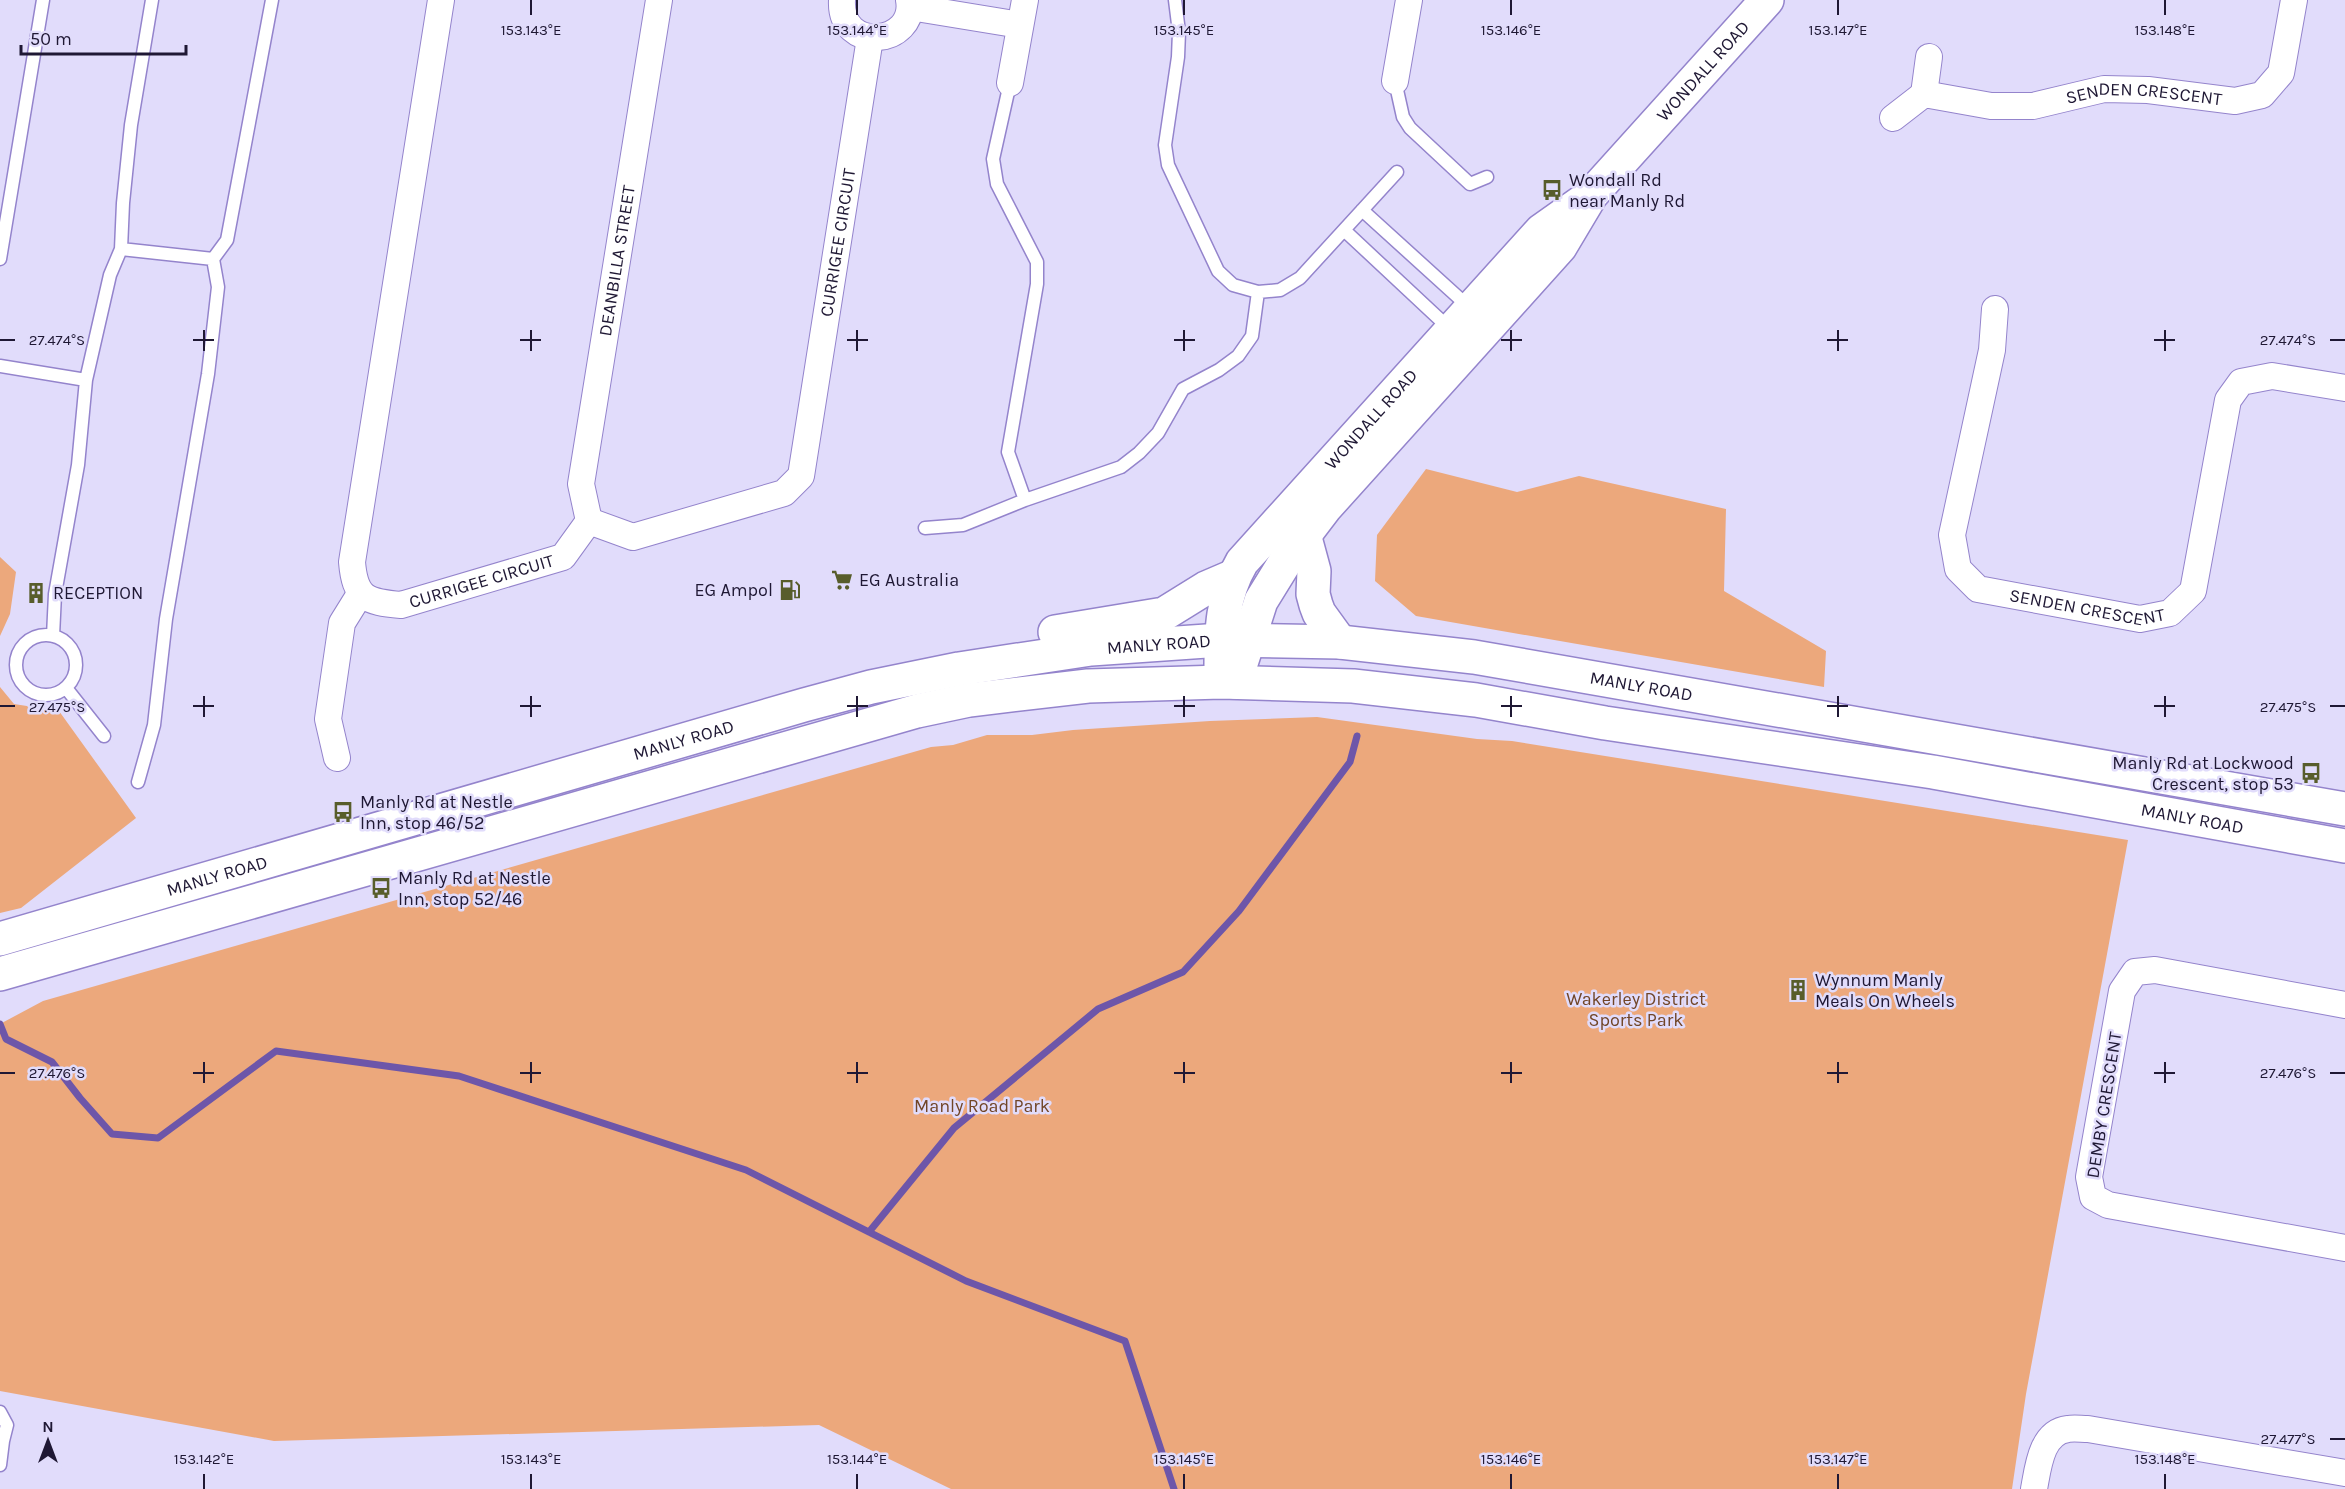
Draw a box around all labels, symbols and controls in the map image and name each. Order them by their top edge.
street label: WONDALL ROAD [1652,16,1754,126]
scale bar [21,18,186,56]
text: 153.143°E [501,21,561,39]
text: 153.144°E [827,21,887,39]
text: 153.145°E [1154,21,1214,39]
text: 153.146°E [1481,21,1541,39]
text: 153.147°E [1809,21,1867,39]
text: 153.148°E [2134,21,2196,39]
text: 50 m [30,28,72,50]
street label: SENDEN CRESCENT [2063,78,2223,110]
street label: CURRIGEE CIRCUIT [815,167,860,318]
place label: Wondall Rd near Manly Rd [1569,169,1685,212]
bus stop icon: Wondall Rd near Manly Rd [1540,178,1564,202]
street label: DEANBILLA STREET [594,184,640,338]
text: 27.474°S [29,331,85,349]
text: 27.474°S [2260,331,2316,349]
street label: WONDALL ROAD [1320,364,1422,474]
street label: CURRIGEE CIRCUIT [406,549,556,613]
supermarket icon: EG Australia [830,568,854,592]
place label: EG Australia [859,569,959,591]
fuel station icon: EG Ampol [778,578,802,602]
place label: EG Ampol [694,579,773,601]
building icon: RECEPTION [24,581,48,605]
place label: RECEPTION [53,582,143,604]
street label: SENDEN CRESCENT [2008,584,2166,630]
street label: MANLY ROAD [1106,630,1211,659]
street label: MANLY ROAD [1588,666,1694,706]
text: 27.475°S [29,698,85,716]
text: 27.475°S [2260,698,2316,716]
street label: MANLY ROAD [631,715,737,765]
place label: Manly Rd at Lockwood Crescent, stop 53 [2112,752,2294,795]
bus stop icon: Manly Rd at Lockwood Crescent, stop 53 [2299,761,2323,785]
place label: Manly Rd at Nestle Inn, stop 46/52 [360,791,513,834]
street label: MANLY ROAD [2139,799,2246,839]
bus stop icon: Manly Rd at Nestle Inn, stop 46/52 [331,800,355,824]
street label: MANLY ROAD [164,851,270,901]
place label: Manly Rd at Nestle Inn, stop 52/46 [398,867,551,910]
bus stop icon: Manly Rd at Nestle Inn, stop 52/46 [369,876,393,900]
place label: Wynnum Manly Meals On Wheels [1815,969,1955,1012]
building icon: Wynnum Manly Meals On Wheels [1786,978,1810,1002]
park label: Wakerley District Sports Park [1566,988,1706,1031]
street label: DEMBY CRESCENT [2082,1030,2126,1180]
text: 27.476°S [29,1064,85,1082]
text: 27.476°S [2260,1064,2316,1082]
park label: Manly Road Park [914,1095,1050,1117]
north arrow [18,1411,78,1471]
text: N [42,1417,54,1436]
text: 27.477°S [2260,1430,2316,1448]
text: 153.142°E [174,1450,234,1468]
text: 153.143°E [501,1450,561,1468]
text: 153.144°E [827,1450,887,1468]
text: 153.145°E [1154,1450,1214,1468]
text: 153.146°E [1481,1450,1541,1468]
text: 153.147°E [1809,1450,1867,1468]
text: 153.148°E [2134,1450,2196,1468]

